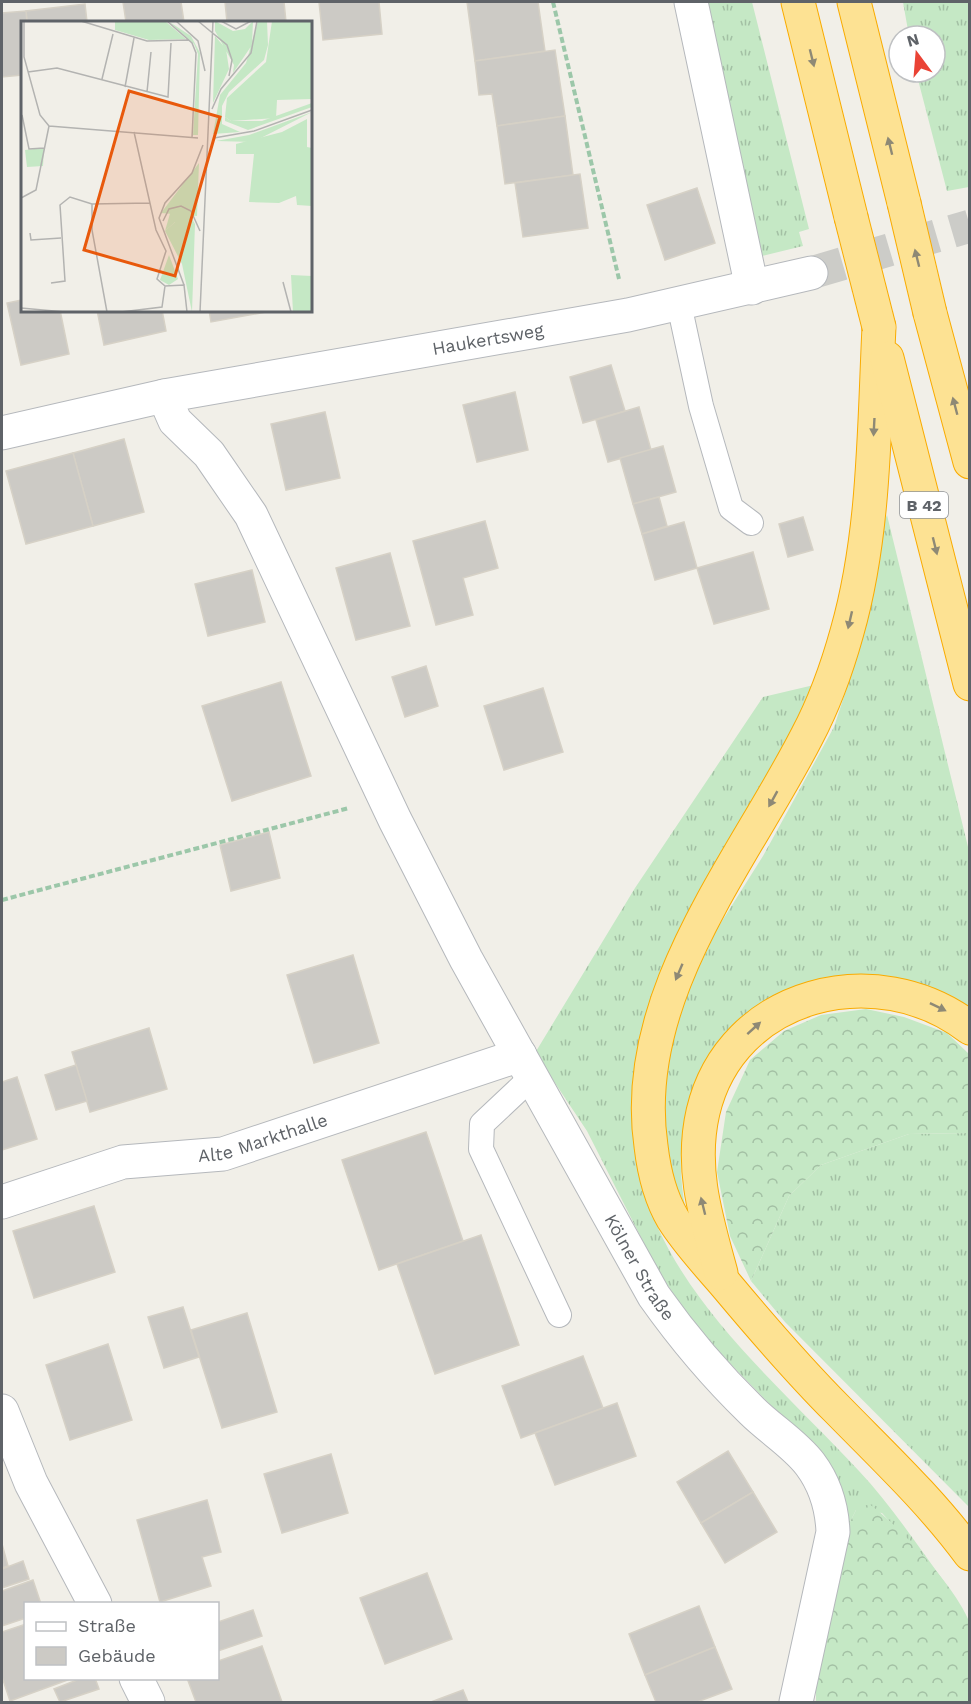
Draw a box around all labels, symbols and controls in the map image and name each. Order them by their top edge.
inset map [21,21,312,312]
north arrow [887,24,947,84]
text: N [905,29,921,51]
one-way arrow [807,49,817,67]
one-way arrow [884,137,894,155]
one-way arrow [912,249,922,267]
street label: Haukertsweg [431,319,546,359]
one-way arrow [949,397,959,415]
one-way arrow [869,418,878,437]
road number: B 42 [900,492,948,518]
one-way arrow [930,537,940,556]
one-way arrow [844,611,854,630]
one-way arrow [768,791,778,808]
one-way arrow [674,963,683,981]
one-way arrow [929,1003,946,1012]
one-way arrow [746,1022,761,1035]
street label: Alte Markthalle [197,1109,330,1166]
one-way arrow [698,1197,708,1215]
street label: Kölner Straße [600,1210,679,1325]
legend [24,1602,219,1680]
text: Straße [78,1615,136,1636]
text: Gebäude [78,1645,156,1666]

